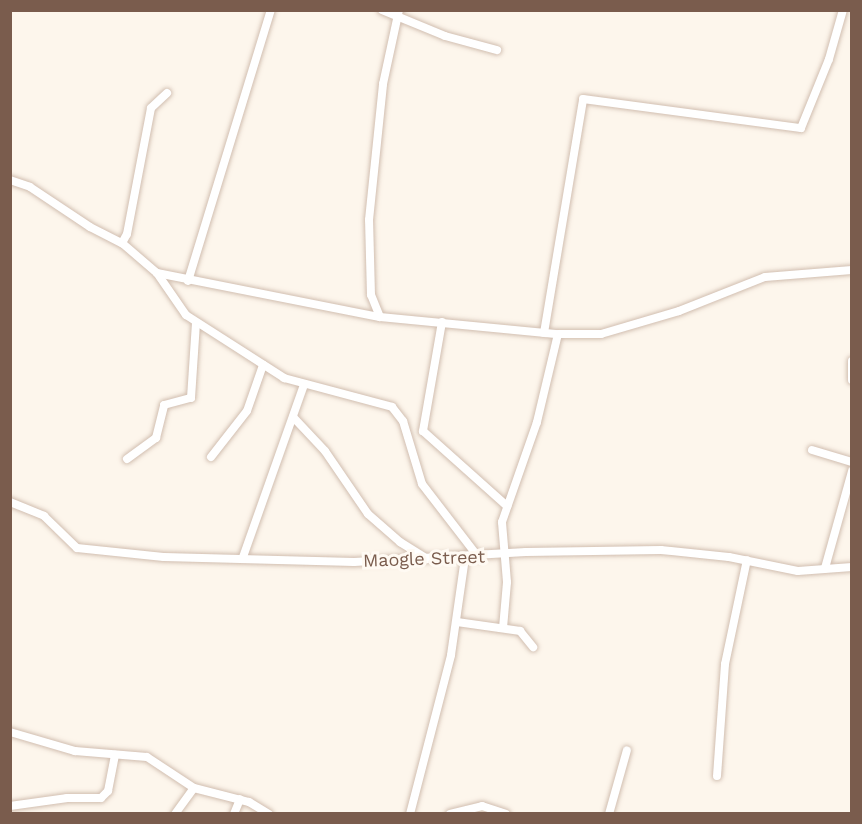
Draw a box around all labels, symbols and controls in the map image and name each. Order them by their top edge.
street label: Maogle Street [363,546,485,572]

